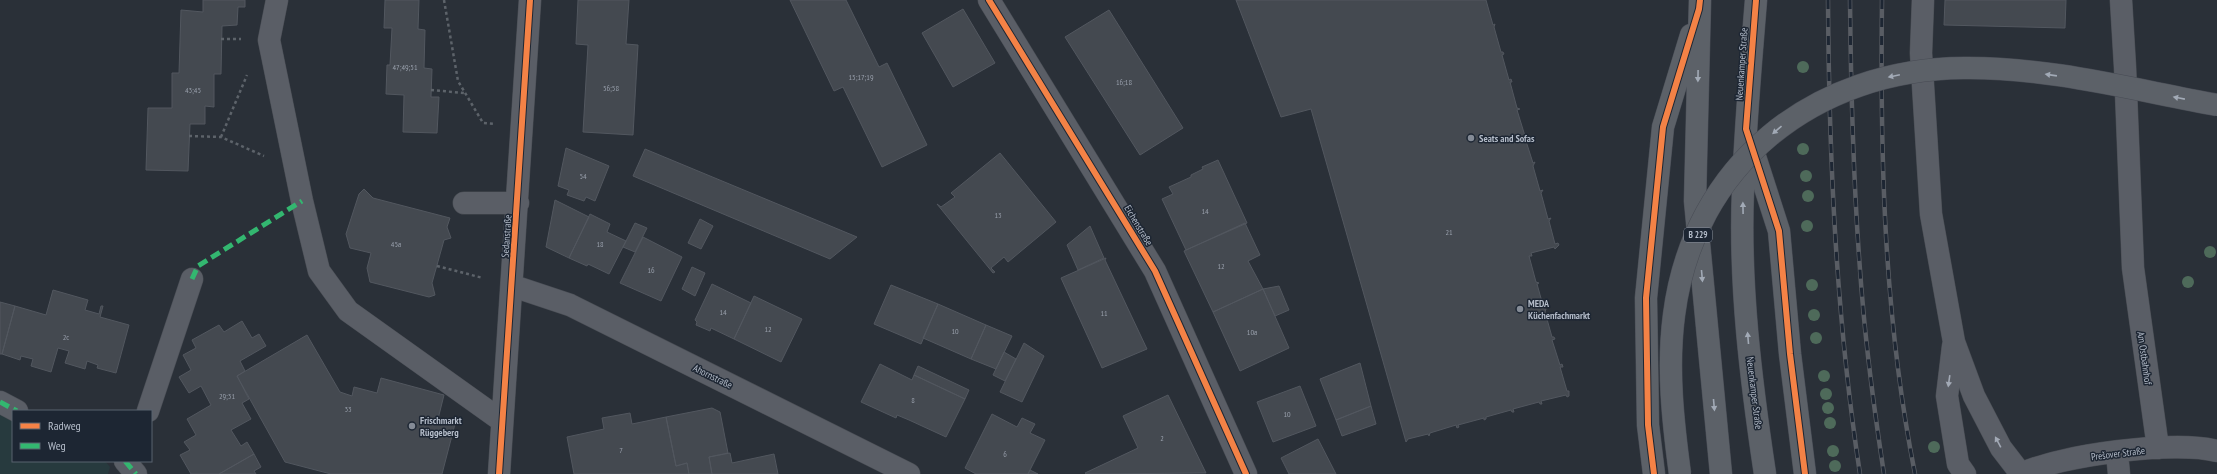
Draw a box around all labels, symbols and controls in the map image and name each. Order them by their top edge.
street label: Neuenkamper Straße [1732,27,1751,101]
house number: 47;49;51 [392,62,418,72]
one-way arrow [1694,70,1701,82]
house number: 15;17;19 [848,72,874,82]
one-way arrow [2045,72,2057,78]
one-way arrow [1888,73,1900,79]
house number: 16;18 [1116,77,1132,87]
house number: 56;58 [603,83,619,93]
house number: 43;45 [185,85,201,95]
one-way arrow [2173,95,2185,101]
one-way arrow [1772,125,1782,134]
place label: Seats and Sofas [1479,132,1535,145]
marker: Seats and Sofas [1466,133,1476,143]
house number: 54 [579,171,587,181]
one-way arrow [1740,201,1746,214]
street label: Eichenstraße [1121,203,1156,248]
house number: 14 [1201,206,1209,216]
house number: 13 [994,210,1002,220]
street label: Sedanstraße [499,214,514,258]
house number: 21 [1445,227,1453,237]
road number: B 229 [1684,228,1712,242]
house number: 45a [391,239,401,249]
house number: 18 [596,239,604,249]
house number: 12 [1217,261,1225,271]
house number: 16 [647,265,655,275]
one-way arrow [1699,270,1705,282]
place label: MEDA Küchenfachmarkt [1528,297,1590,322]
marker: MEDA Küchenfachmarkt [1515,304,1525,314]
house number: 14 [719,307,727,317]
house number: 11 [1100,308,1108,318]
house number: 12 [764,324,772,334]
house number: 10 [951,326,959,336]
house number: 10a [1247,327,1257,337]
street label: Am Ostbahnhof [2134,331,2155,386]
house number: 2c [63,332,69,342]
one-way arrow [1745,332,1752,344]
street label: Neuenkamper Straße [1744,356,1765,430]
street label: Ahornstraße [691,361,735,392]
one-way arrow [1945,375,1952,387]
house number: 29;31 [219,391,235,401]
house number: 8 [911,395,915,405]
one-way arrow [1710,399,1717,411]
house number: 33 [344,404,352,414]
house number: 10 [1283,409,1291,419]
legend [12,410,152,462]
place label: Frischmarkt Rüggeberg [420,414,462,439]
text: Radweg [48,418,81,433]
marker: Frischmarkt Rüggeberg [407,421,417,431]
house number: 2 [1160,433,1164,443]
one-way arrow [1995,437,2001,448]
text: Weg [48,438,66,453]
street label: Prešover Straße [2090,444,2146,463]
house number: 7 [619,445,623,455]
house number: 6 [1003,449,1007,459]

